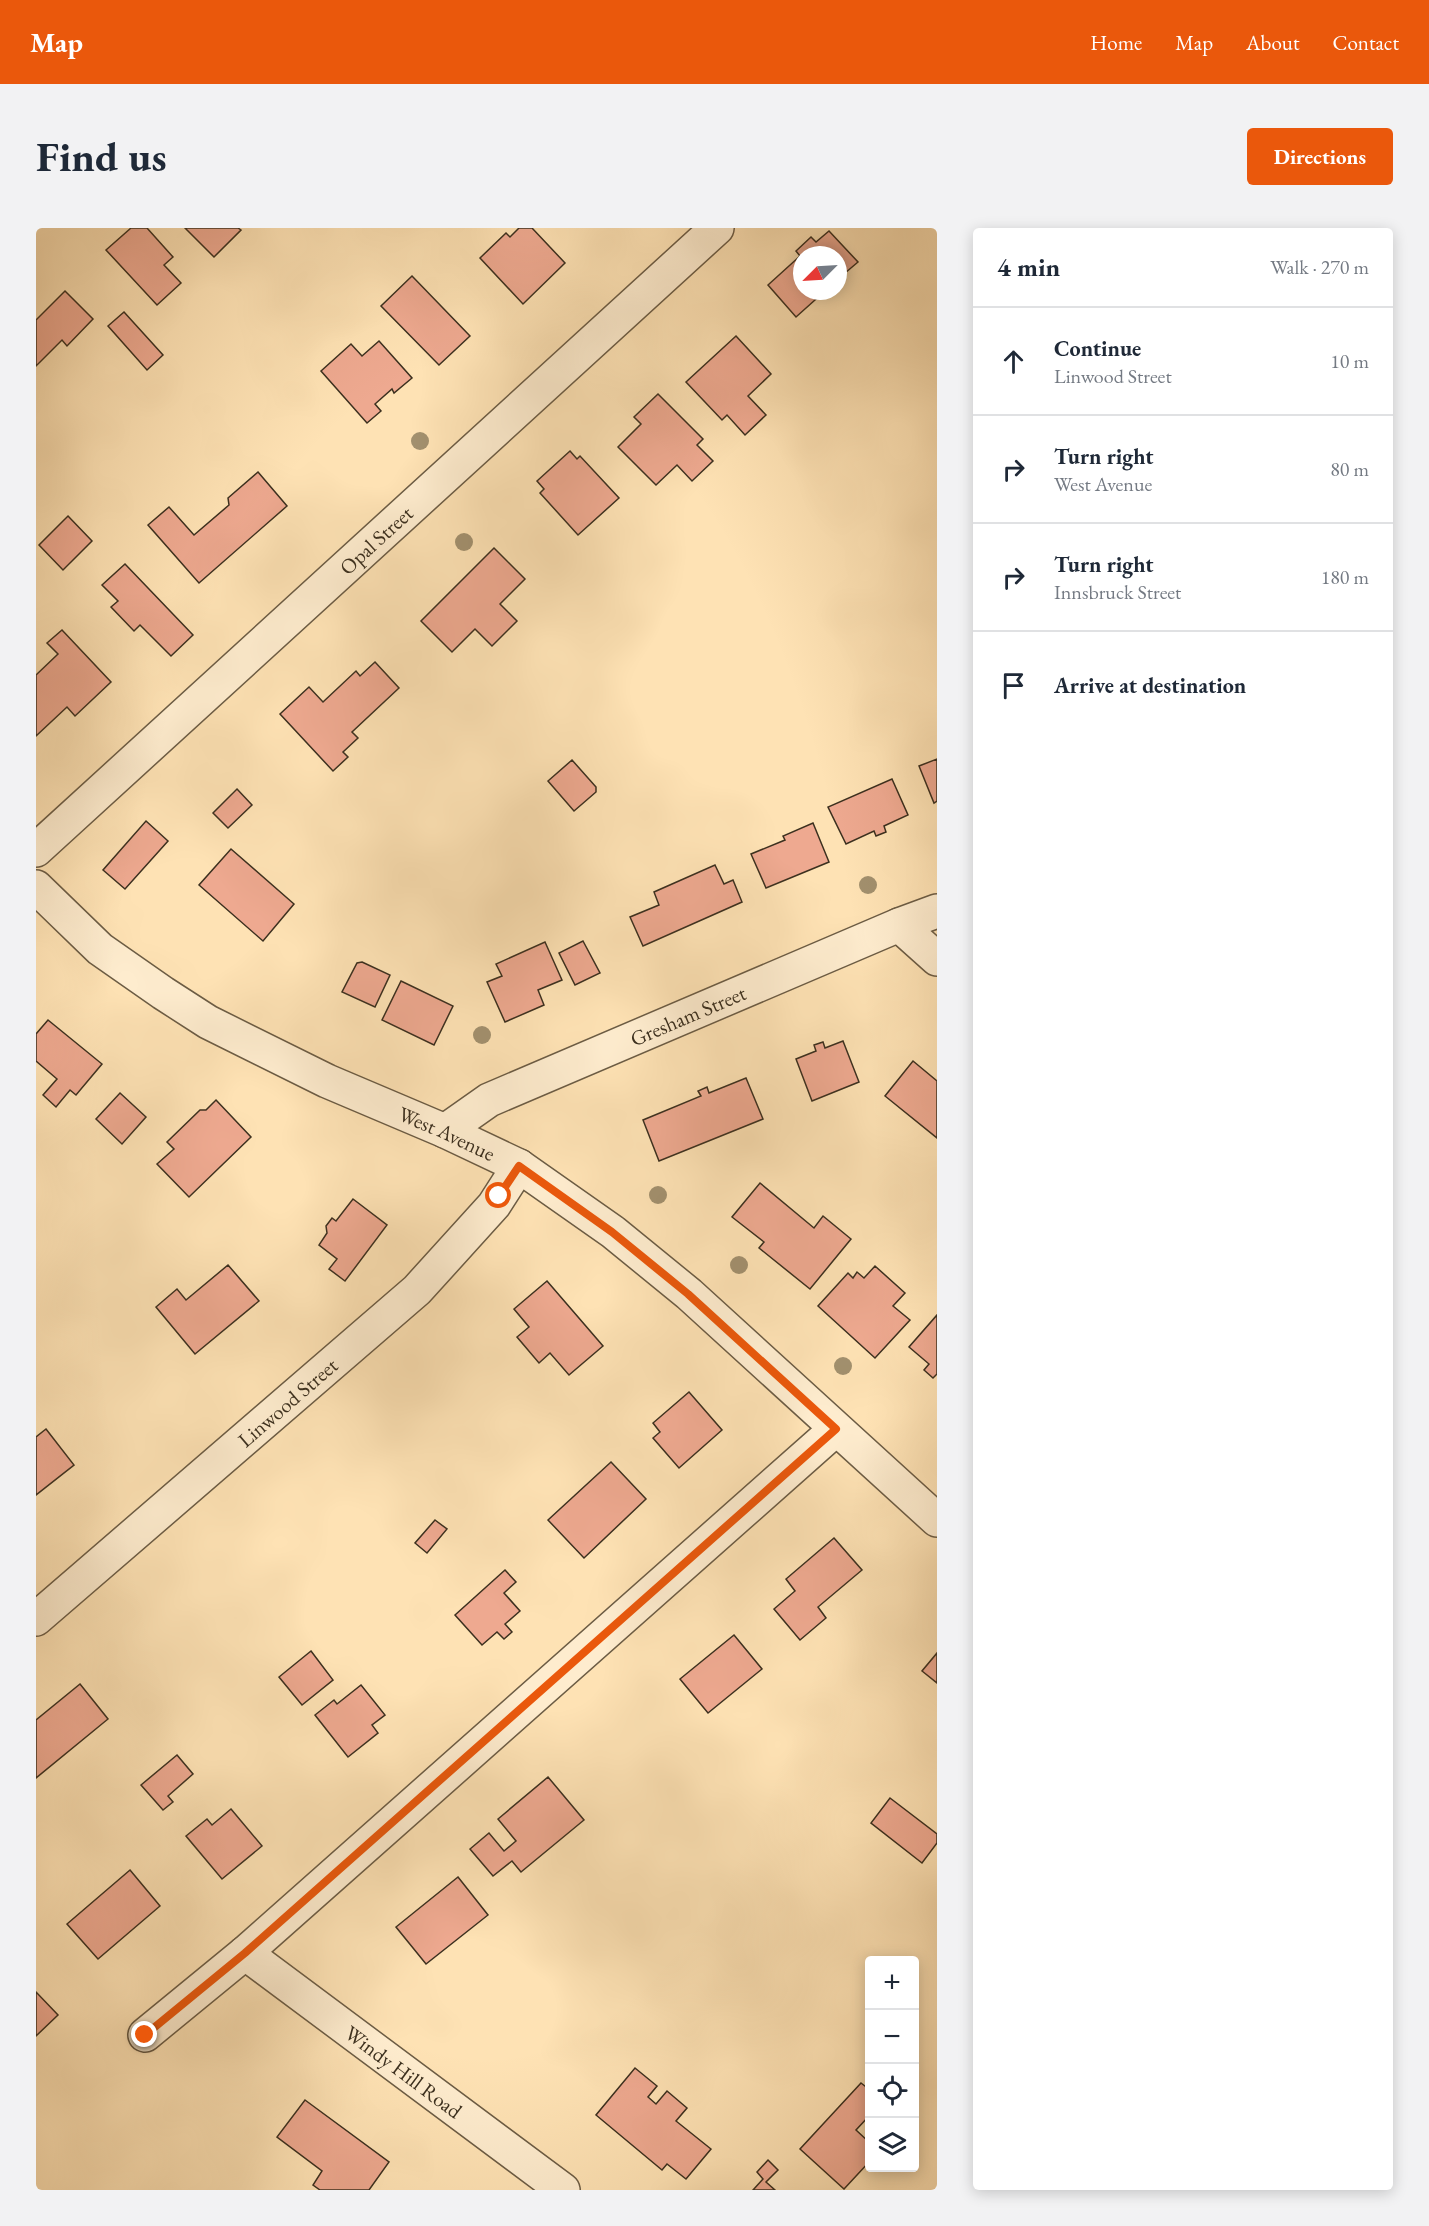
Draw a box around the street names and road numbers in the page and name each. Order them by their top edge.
street label: Opal Street [333,499,418,580]
street label: Gresham Street [626,978,750,1052]
street label: West Avenue [395,1099,500,1166]
street label: Linwood Street [232,1351,343,1453]
street label: Windy Hill Road [340,2019,468,2124]

